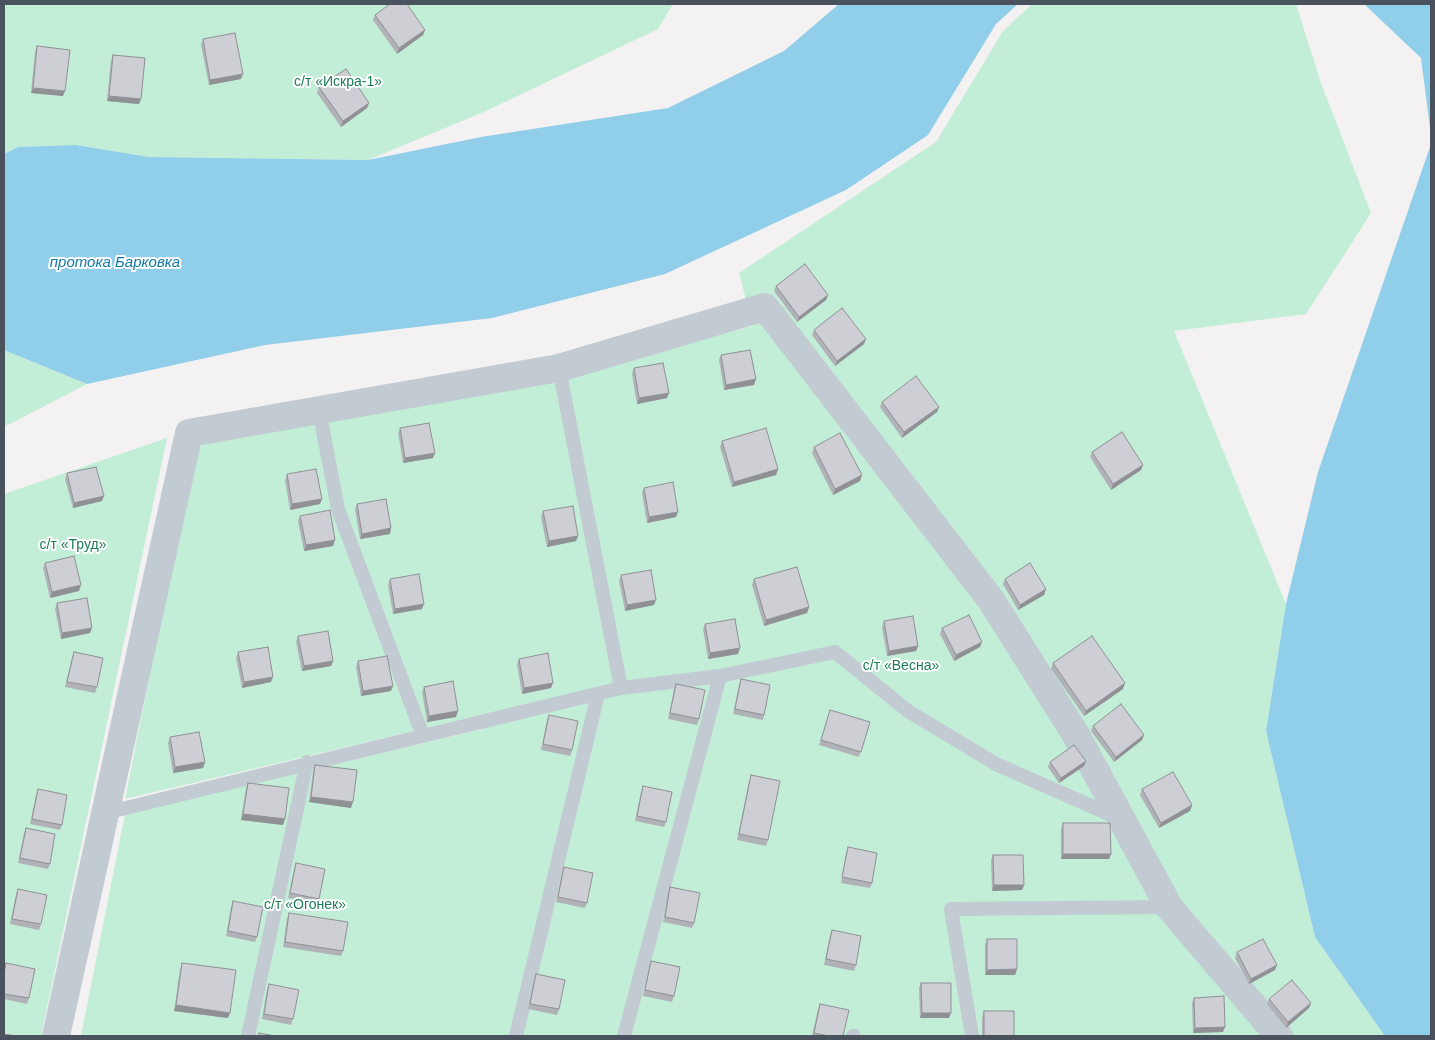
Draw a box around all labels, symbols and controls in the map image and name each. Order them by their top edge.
park label: с/т «Искра-1» [294,74,382,90]
water label: протока Барковка [50,254,180,272]
park label: с/т «Труд» [40,537,106,553]
park label: с/т «Весна» [863,658,939,674]
park label: с/т «Огонек» [264,897,346,913]

